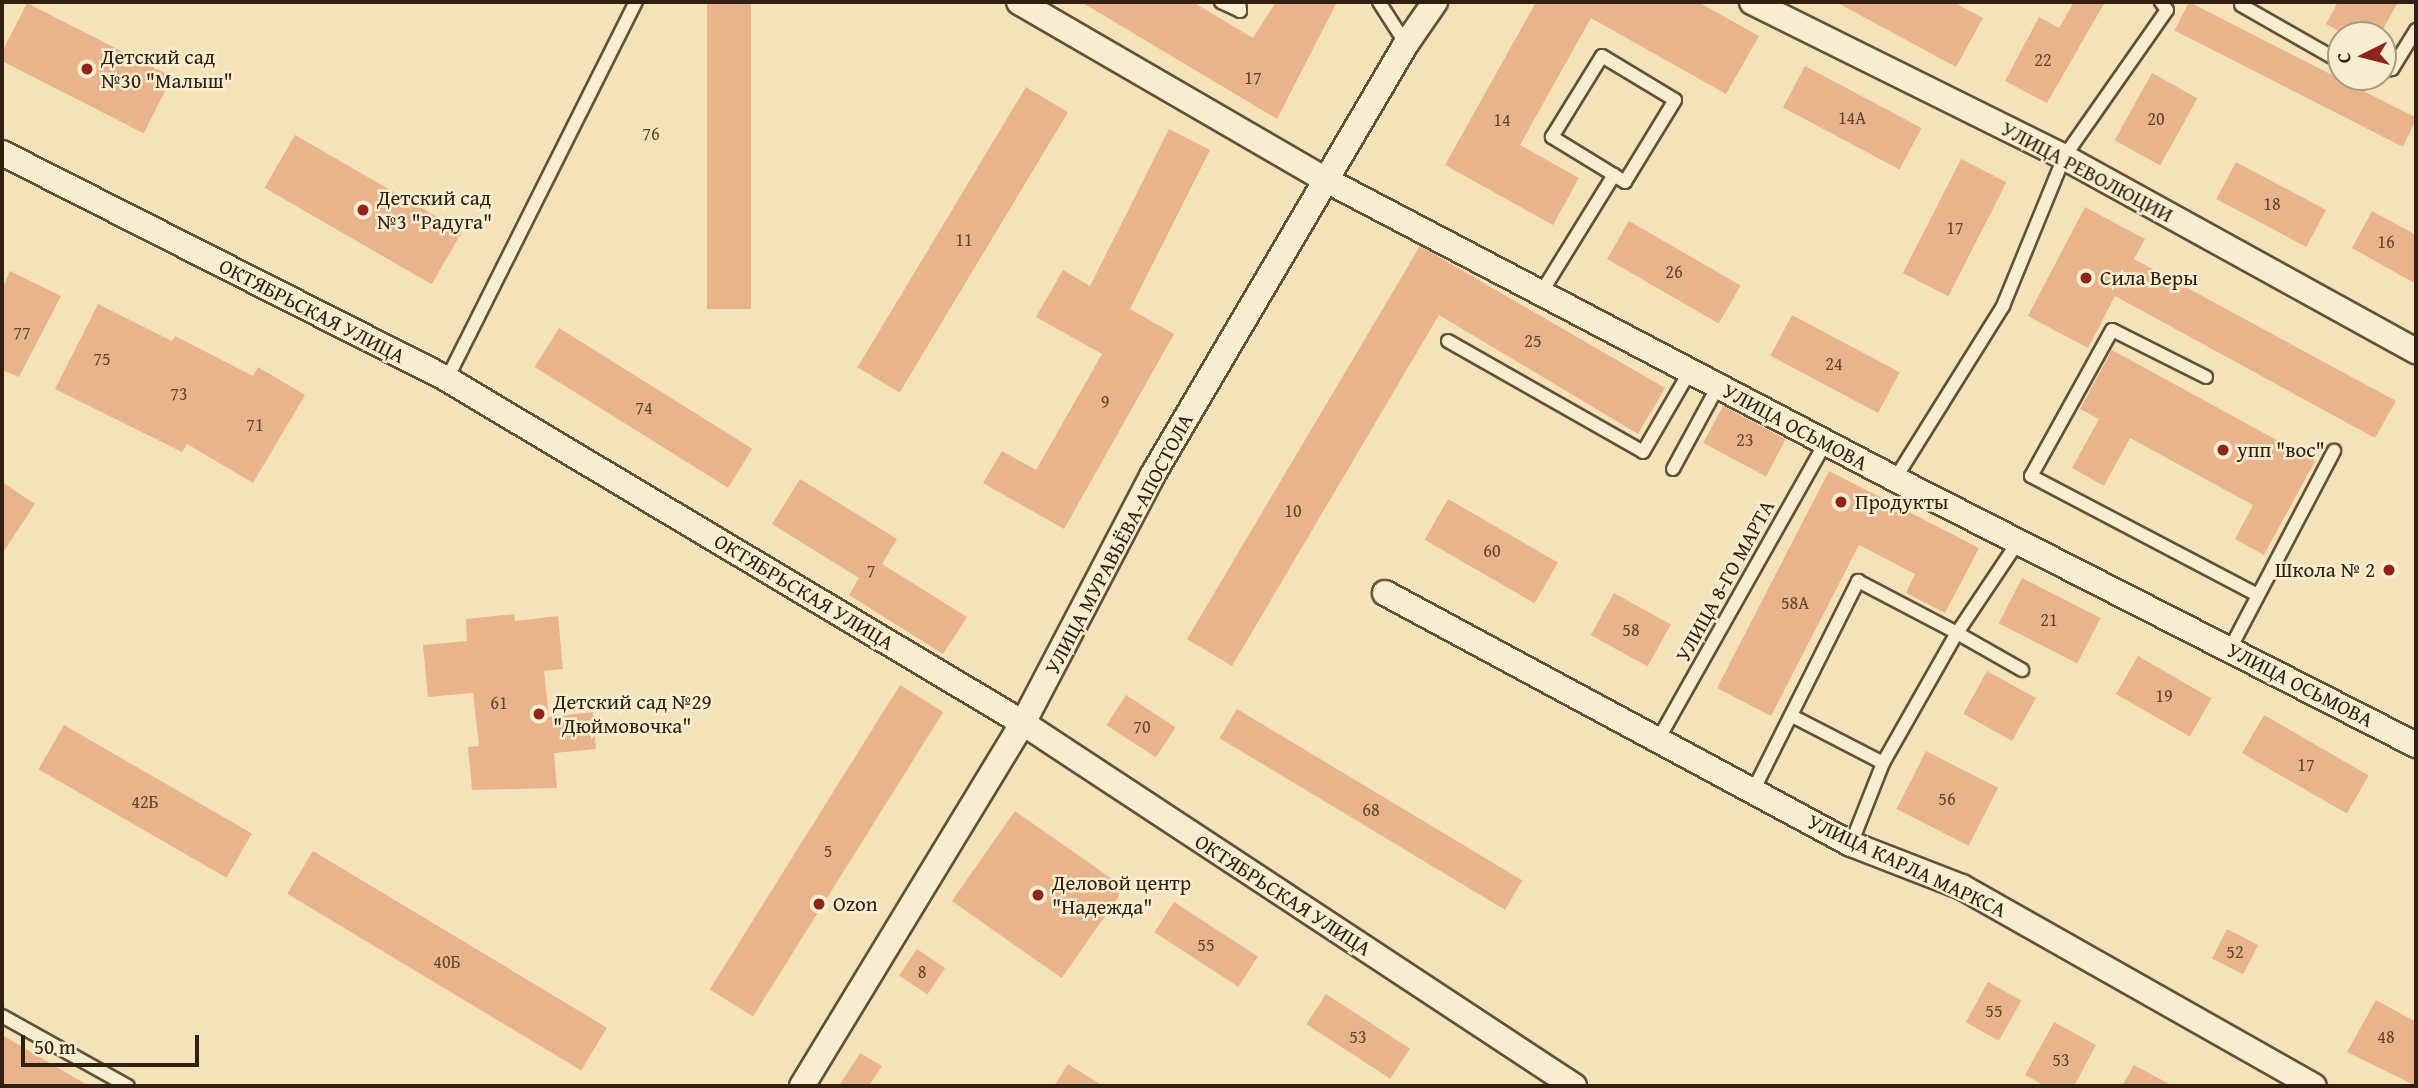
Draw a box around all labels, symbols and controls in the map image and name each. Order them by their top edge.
north arrow [2327,21,2397,91]
place label: Детский сад №30 "Малыш" [101,44,233,94]
house number: 22 [2034,49,2052,71]
text: С [2329,51,2358,65]
marker: Детский сад №30 "Малыш" [79,61,95,77]
house number: 17 [1244,67,1262,89]
house number: 14А [1838,107,1866,129]
house number: 20 [2147,108,2165,130]
house number: 14 [1493,109,1511,131]
street label: УЛИЦА РЕВОЛЮЦИИ [1997,116,2177,228]
house number: 76 [642,123,660,145]
place label: Детский сад №3 "Радуга" [377,185,492,235]
house number: 18 [2263,193,2281,215]
marker: Детский сад №3 "Радуга" [355,202,371,218]
house number: 17 [1946,217,1964,239]
house number: 11 [955,229,973,251]
house number: 16 [2377,231,2395,253]
street label: ОКТЯБРЬСКАЯ УЛИЦА [215,253,409,369]
house number: 26 [1665,261,1683,283]
place label: Сила Веры [2100,265,2198,291]
marker: Сила Веры [2078,270,2094,286]
house number: 77 [13,322,31,344]
house number: 25 [1524,330,1542,352]
house number: 75 [93,348,111,370]
house number: 24 [1825,353,1843,375]
street label: УЛИЦА ОСЬМОВА [1718,378,1872,476]
house number: 73 [170,383,188,405]
house number: 9 [1101,391,1109,413]
house number: 74 [635,397,653,419]
street label: УЛИЦА МУРАВЬЁВА-АПОСТОЛА [1039,409,1199,679]
house number: 71 [246,414,264,436]
house number: 23 [1736,429,1754,451]
place label: упп "вос" [2237,437,2325,463]
marker: упп "вос" [2215,442,2231,458]
place label: Продукты [1855,489,1949,515]
marker: Продукты [1833,494,1849,510]
street label: УЛИЦА 8-ГО МАРТА [1670,496,1780,666]
house number: 10 [1284,500,1302,522]
street label: ОКТЯБРЬСКАЯ УЛИЦА [710,528,898,656]
house number: 60 [1483,540,1501,562]
place label: Школа № 2 [2275,557,2375,583]
house number: 7 [867,560,875,582]
marker: Школа № 2 [2381,562,2397,578]
house number: 58А [1781,592,1809,614]
house number: 21 [2040,609,2058,631]
house number: 58 [1622,619,1640,641]
street label: УЛИЦА ОСЬМОВА [2223,637,2377,733]
house number: 19 [2155,685,2173,707]
place label: Детский сад №29 "Дюймовочка" [553,689,712,739]
house number: 61 [490,692,508,714]
marker: Детский сад №29 "Дюймовочка" [531,706,547,722]
house number: 70 [1133,716,1151,738]
house number: 17 [2297,754,2315,776]
house number: 56 [1938,788,1956,810]
house number: 42Б [131,791,159,813]
house number: 68 [1362,799,1380,821]
street label: УЛИЦА КАРЛА МАРКСА [1804,809,2010,923]
street label: ОКТЯБРЬСКАЯ УЛИЦА [1190,829,1376,961]
house number: 5 [824,840,832,862]
place label: Деловой центр "Надежда" [1052,870,1191,920]
marker: Деловой центр "Надежда" [1030,887,1046,903]
place label: Ozon [833,891,877,917]
marker: Ozon [811,896,827,912]
house number: 55 [1197,934,1215,956]
house number: 52 [2226,941,2244,963]
house number: 40Б [433,951,461,973]
house number: 8 [918,961,926,983]
house number: 55 [1985,1000,2003,1022]
scale bar [24,1021,203,1066]
house number: 53 [1349,1026,1367,1048]
house number: 48 [2377,1026,2395,1048]
text: 50 m [34,1031,76,1062]
house number: 53 [2052,1049,2070,1071]

